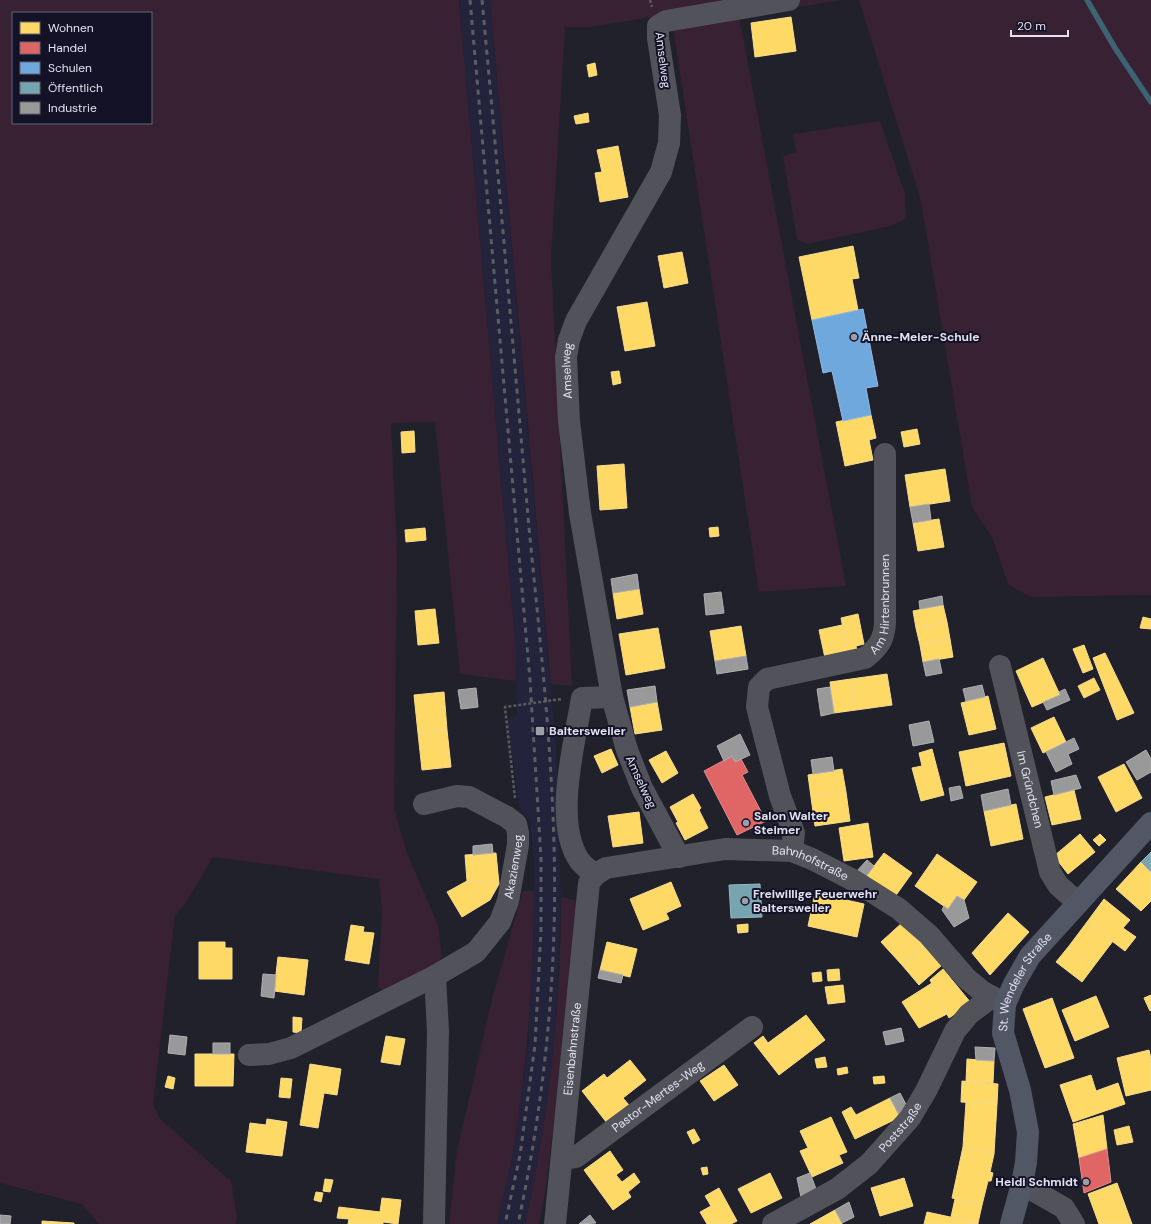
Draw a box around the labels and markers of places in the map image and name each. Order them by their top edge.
place label: Änne-Meier-Schule [862,329,979,345]
marker: Änne-Meier-Schule [849,332,859,342]
place label: Baltersweiler [549,723,626,739]
marker: Baltersweiler [534,725,546,737]
place label: Salon Walter Steimer [754,808,828,838]
marker: Salon Walter Steimer [741,818,751,828]
place label: Freiwillige Feuerwehr Baltersweiler [753,886,877,916]
marker: Freiwillige Feuerwehr Baltersweiler [740,896,750,906]
place label: Heidi Schmidt [995,1174,1078,1190]
marker: Heidi Schmidt [1081,1177,1091,1187]

